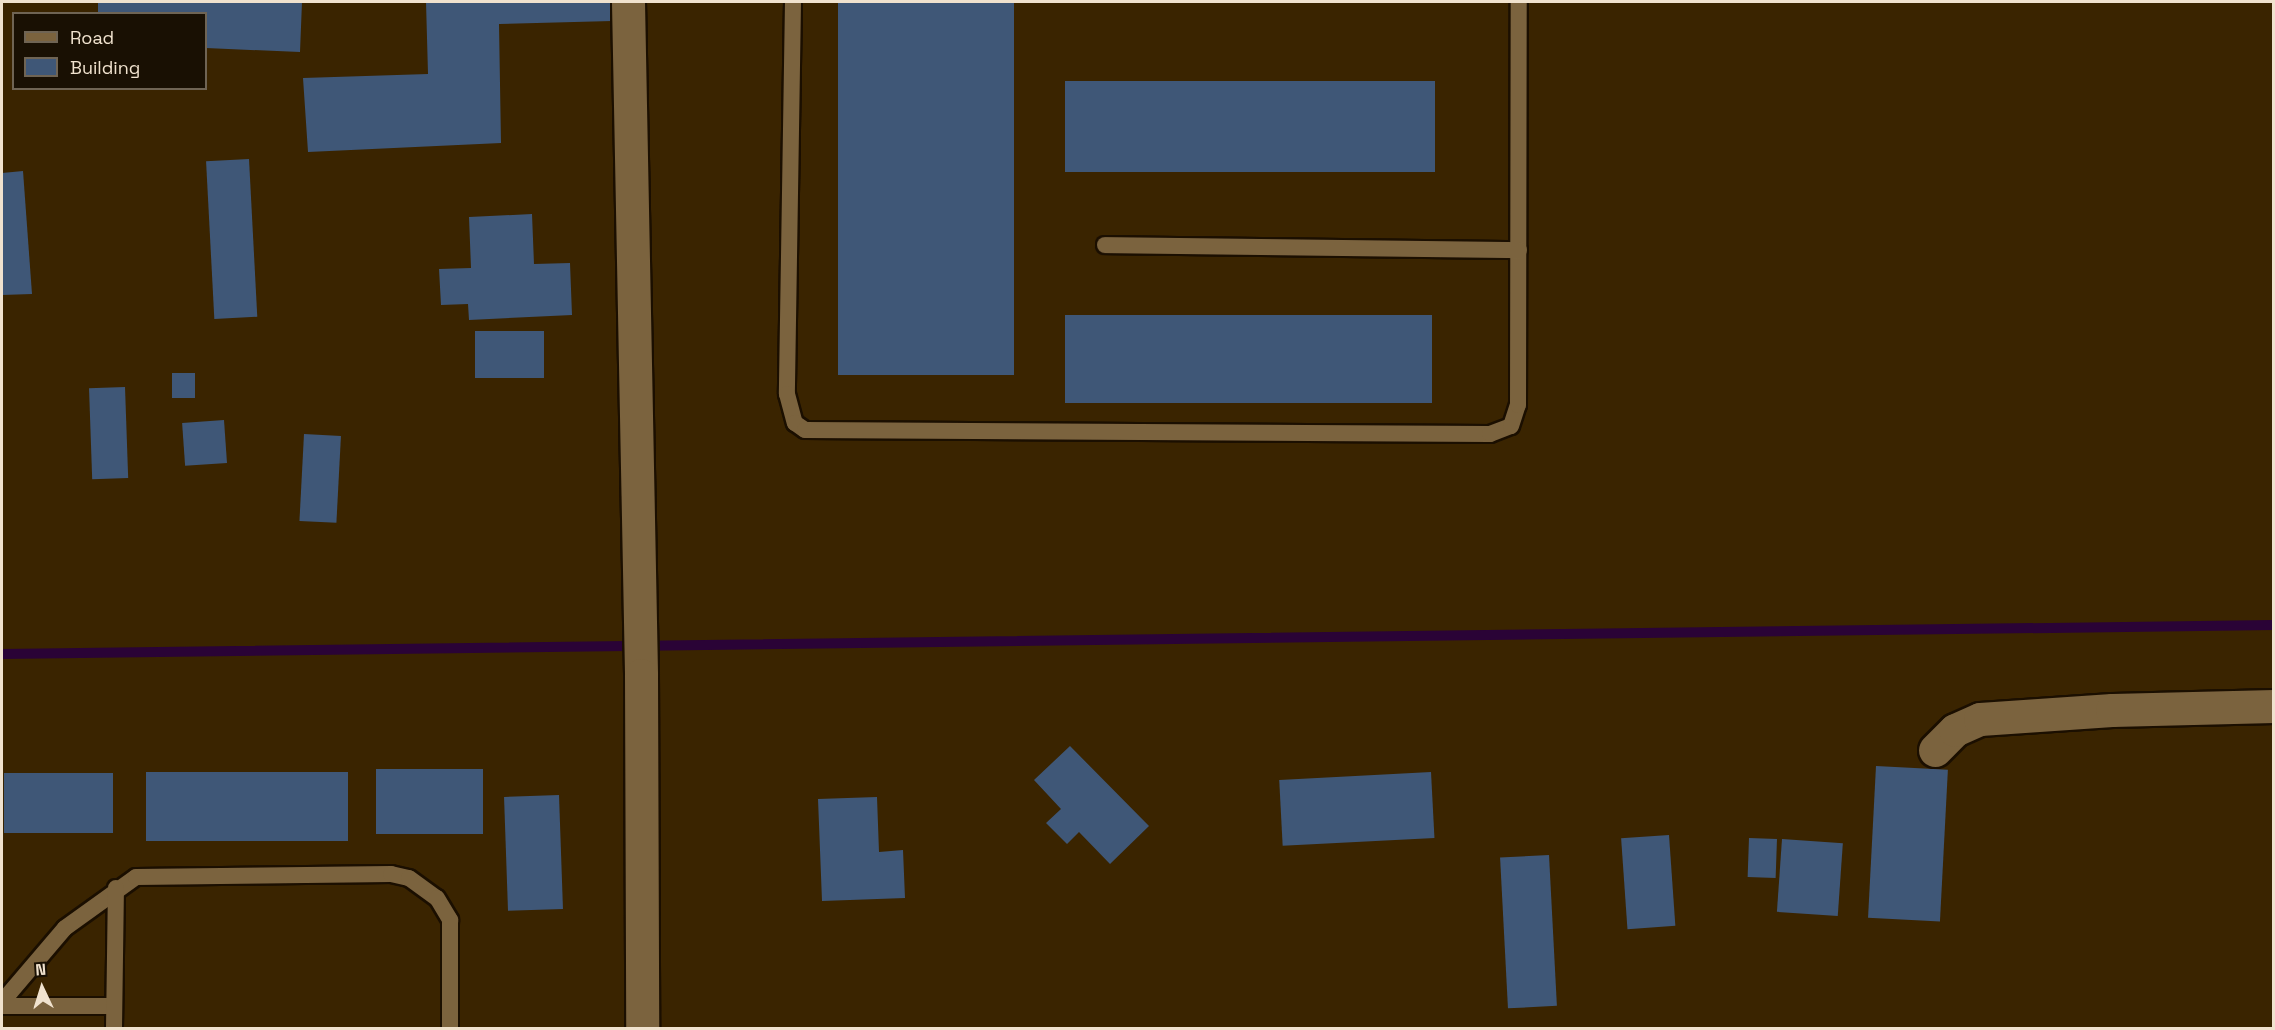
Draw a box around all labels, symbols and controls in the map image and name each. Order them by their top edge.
legend [12,12,207,90]
text: Road [70,26,114,49]
text: Building [70,56,140,79]
north arrow [12,958,72,1018]
text: N [35,959,47,980]

